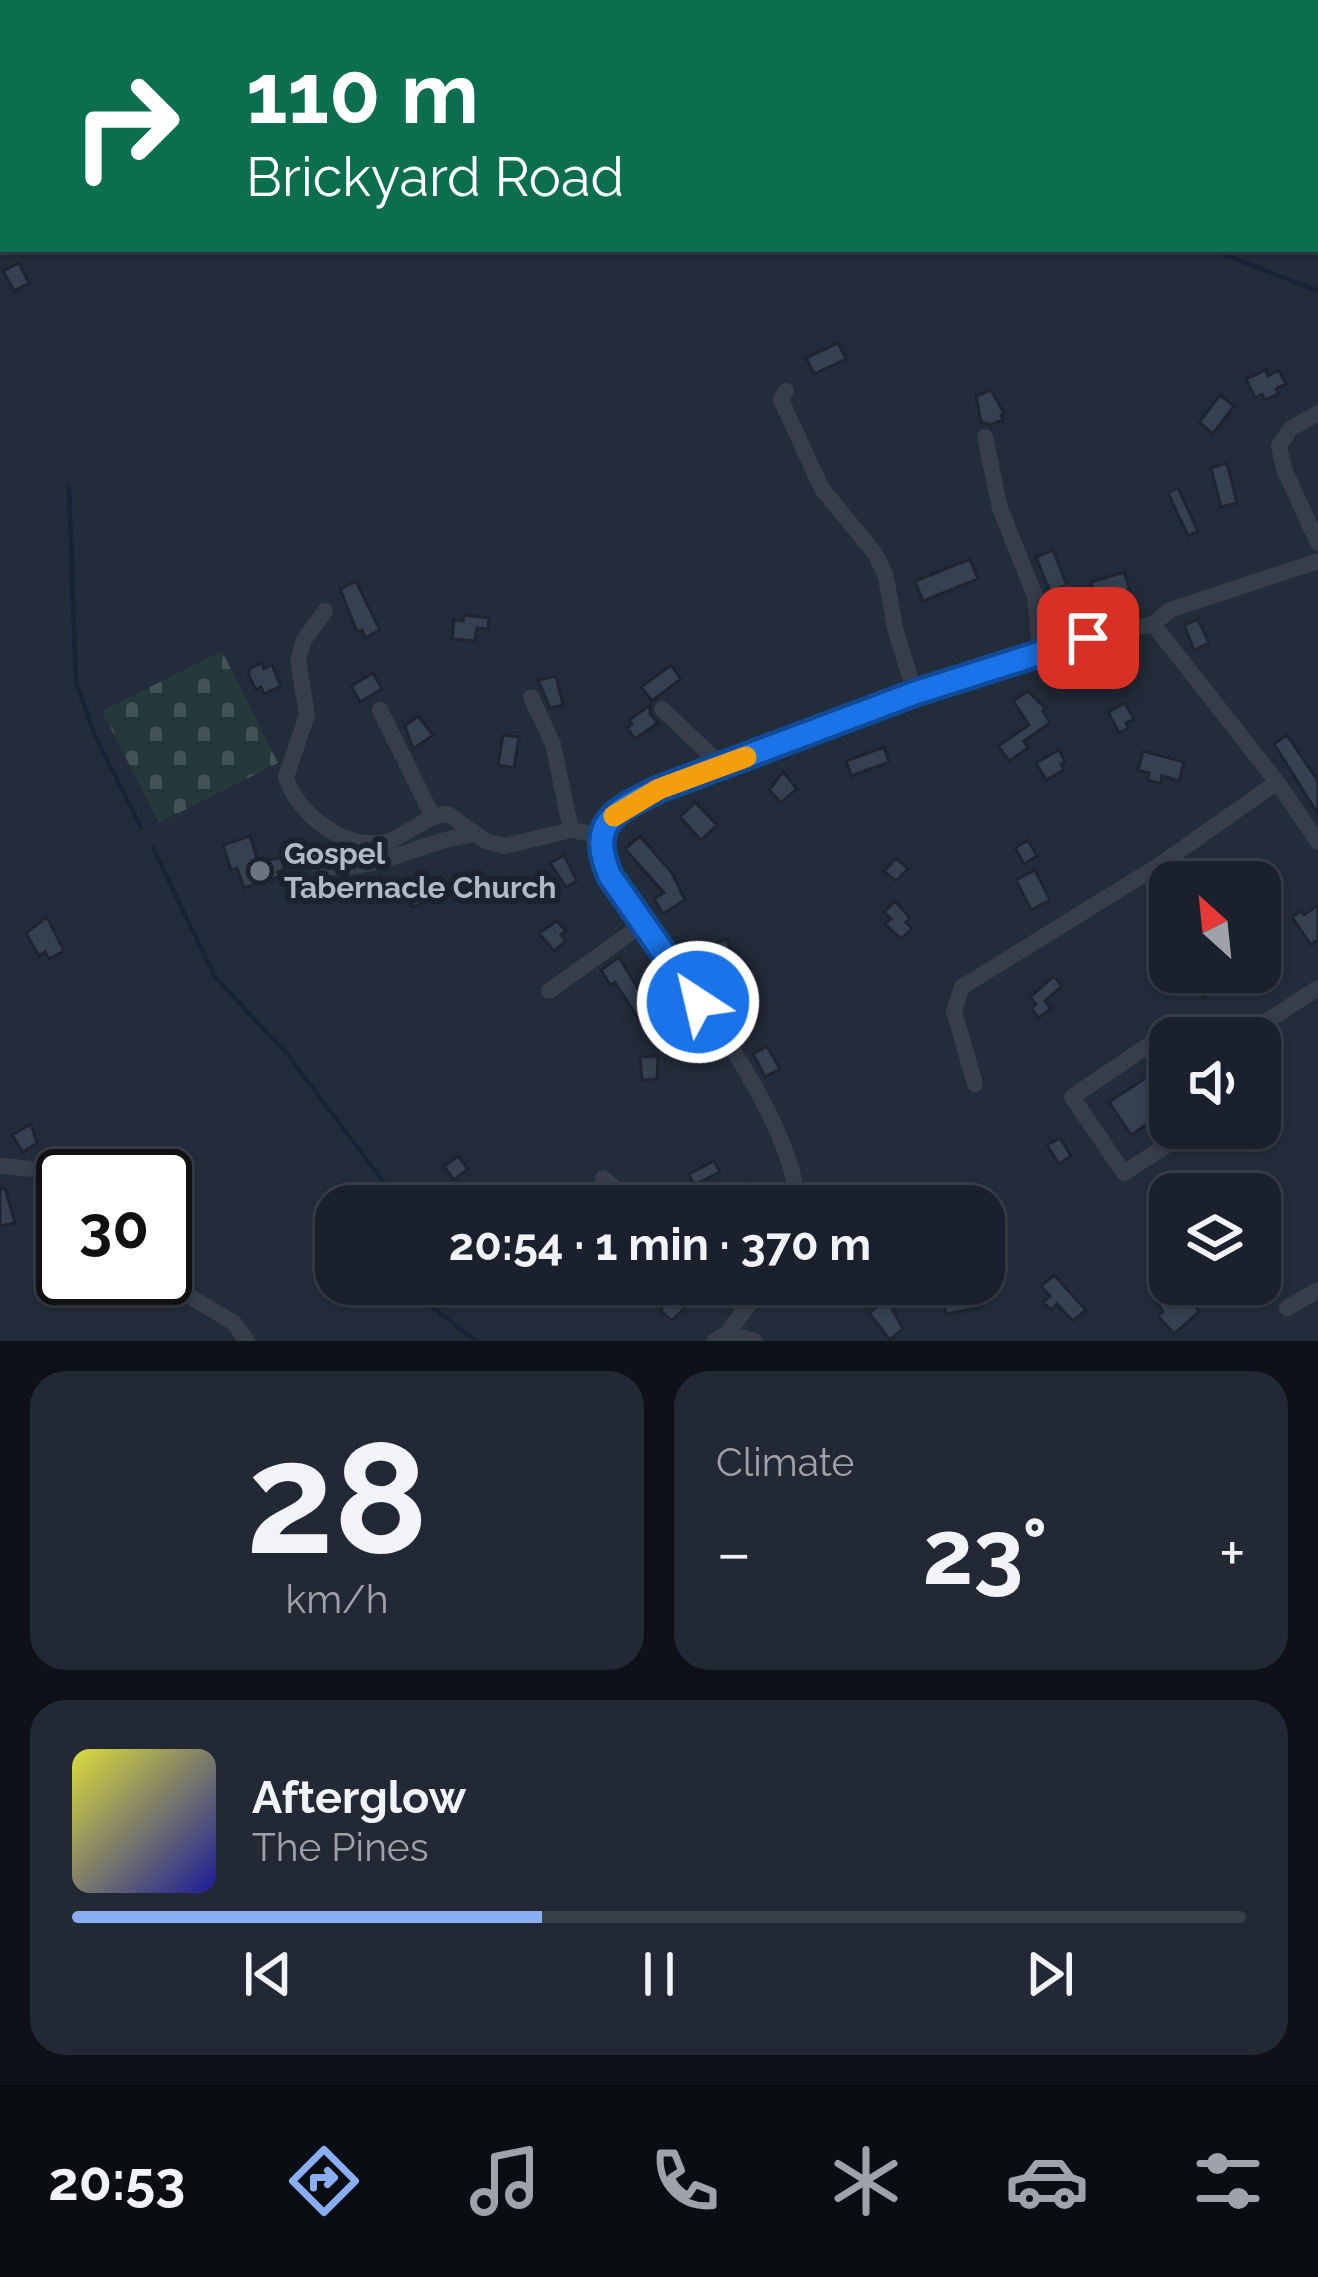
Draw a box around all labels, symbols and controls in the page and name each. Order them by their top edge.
text: 110 m [246,44,479,143]
icon: right [48,48,204,204]
text: Brickyard Road [246,145,624,209]
pin [1037,587,1139,689]
icon: arrive [1055,605,1121,671]
place label: Gospel Tabernacle Church [284,836,556,905]
marker: Gospel Tabernacle Church [247,858,273,884]
north arrow [1149,861,1281,993]
map controls [1149,861,1281,1305]
position arrow [635,939,761,1065]
button: sound [1149,1017,1281,1149]
speed limit sign: 30 [36,1149,192,1305]
button: layers [1149,1173,1281,1305]
text: 20:54 · 1 min · 370 m [449,1218,871,1271]
text: 28 [246,1406,428,1590]
text: Climate [716,1439,854,1485]
text: 23° [923,1499,1048,1605]
text: − [716,1514,752,1591]
text: + [1219,1514,1246,1591]
text: km/h [286,1576,388,1622]
text: Afterglow [252,1771,466,1824]
text: The Pines [252,1824,429,1870]
icon: previous [235,1941,301,2007]
icon: pause [626,1941,692,2007]
icon: next [1017,1941,1083,2007]
icon: directions [282,2139,366,2223]
icon: music [463,2139,547,2223]
icon: phone [643,2139,727,2223]
icon: climate [824,2139,908,2223]
icon: car [1005,2139,1089,2223]
icon: filters [1186,2139,1270,2223]
text: 20:53 [48,2149,185,2213]

